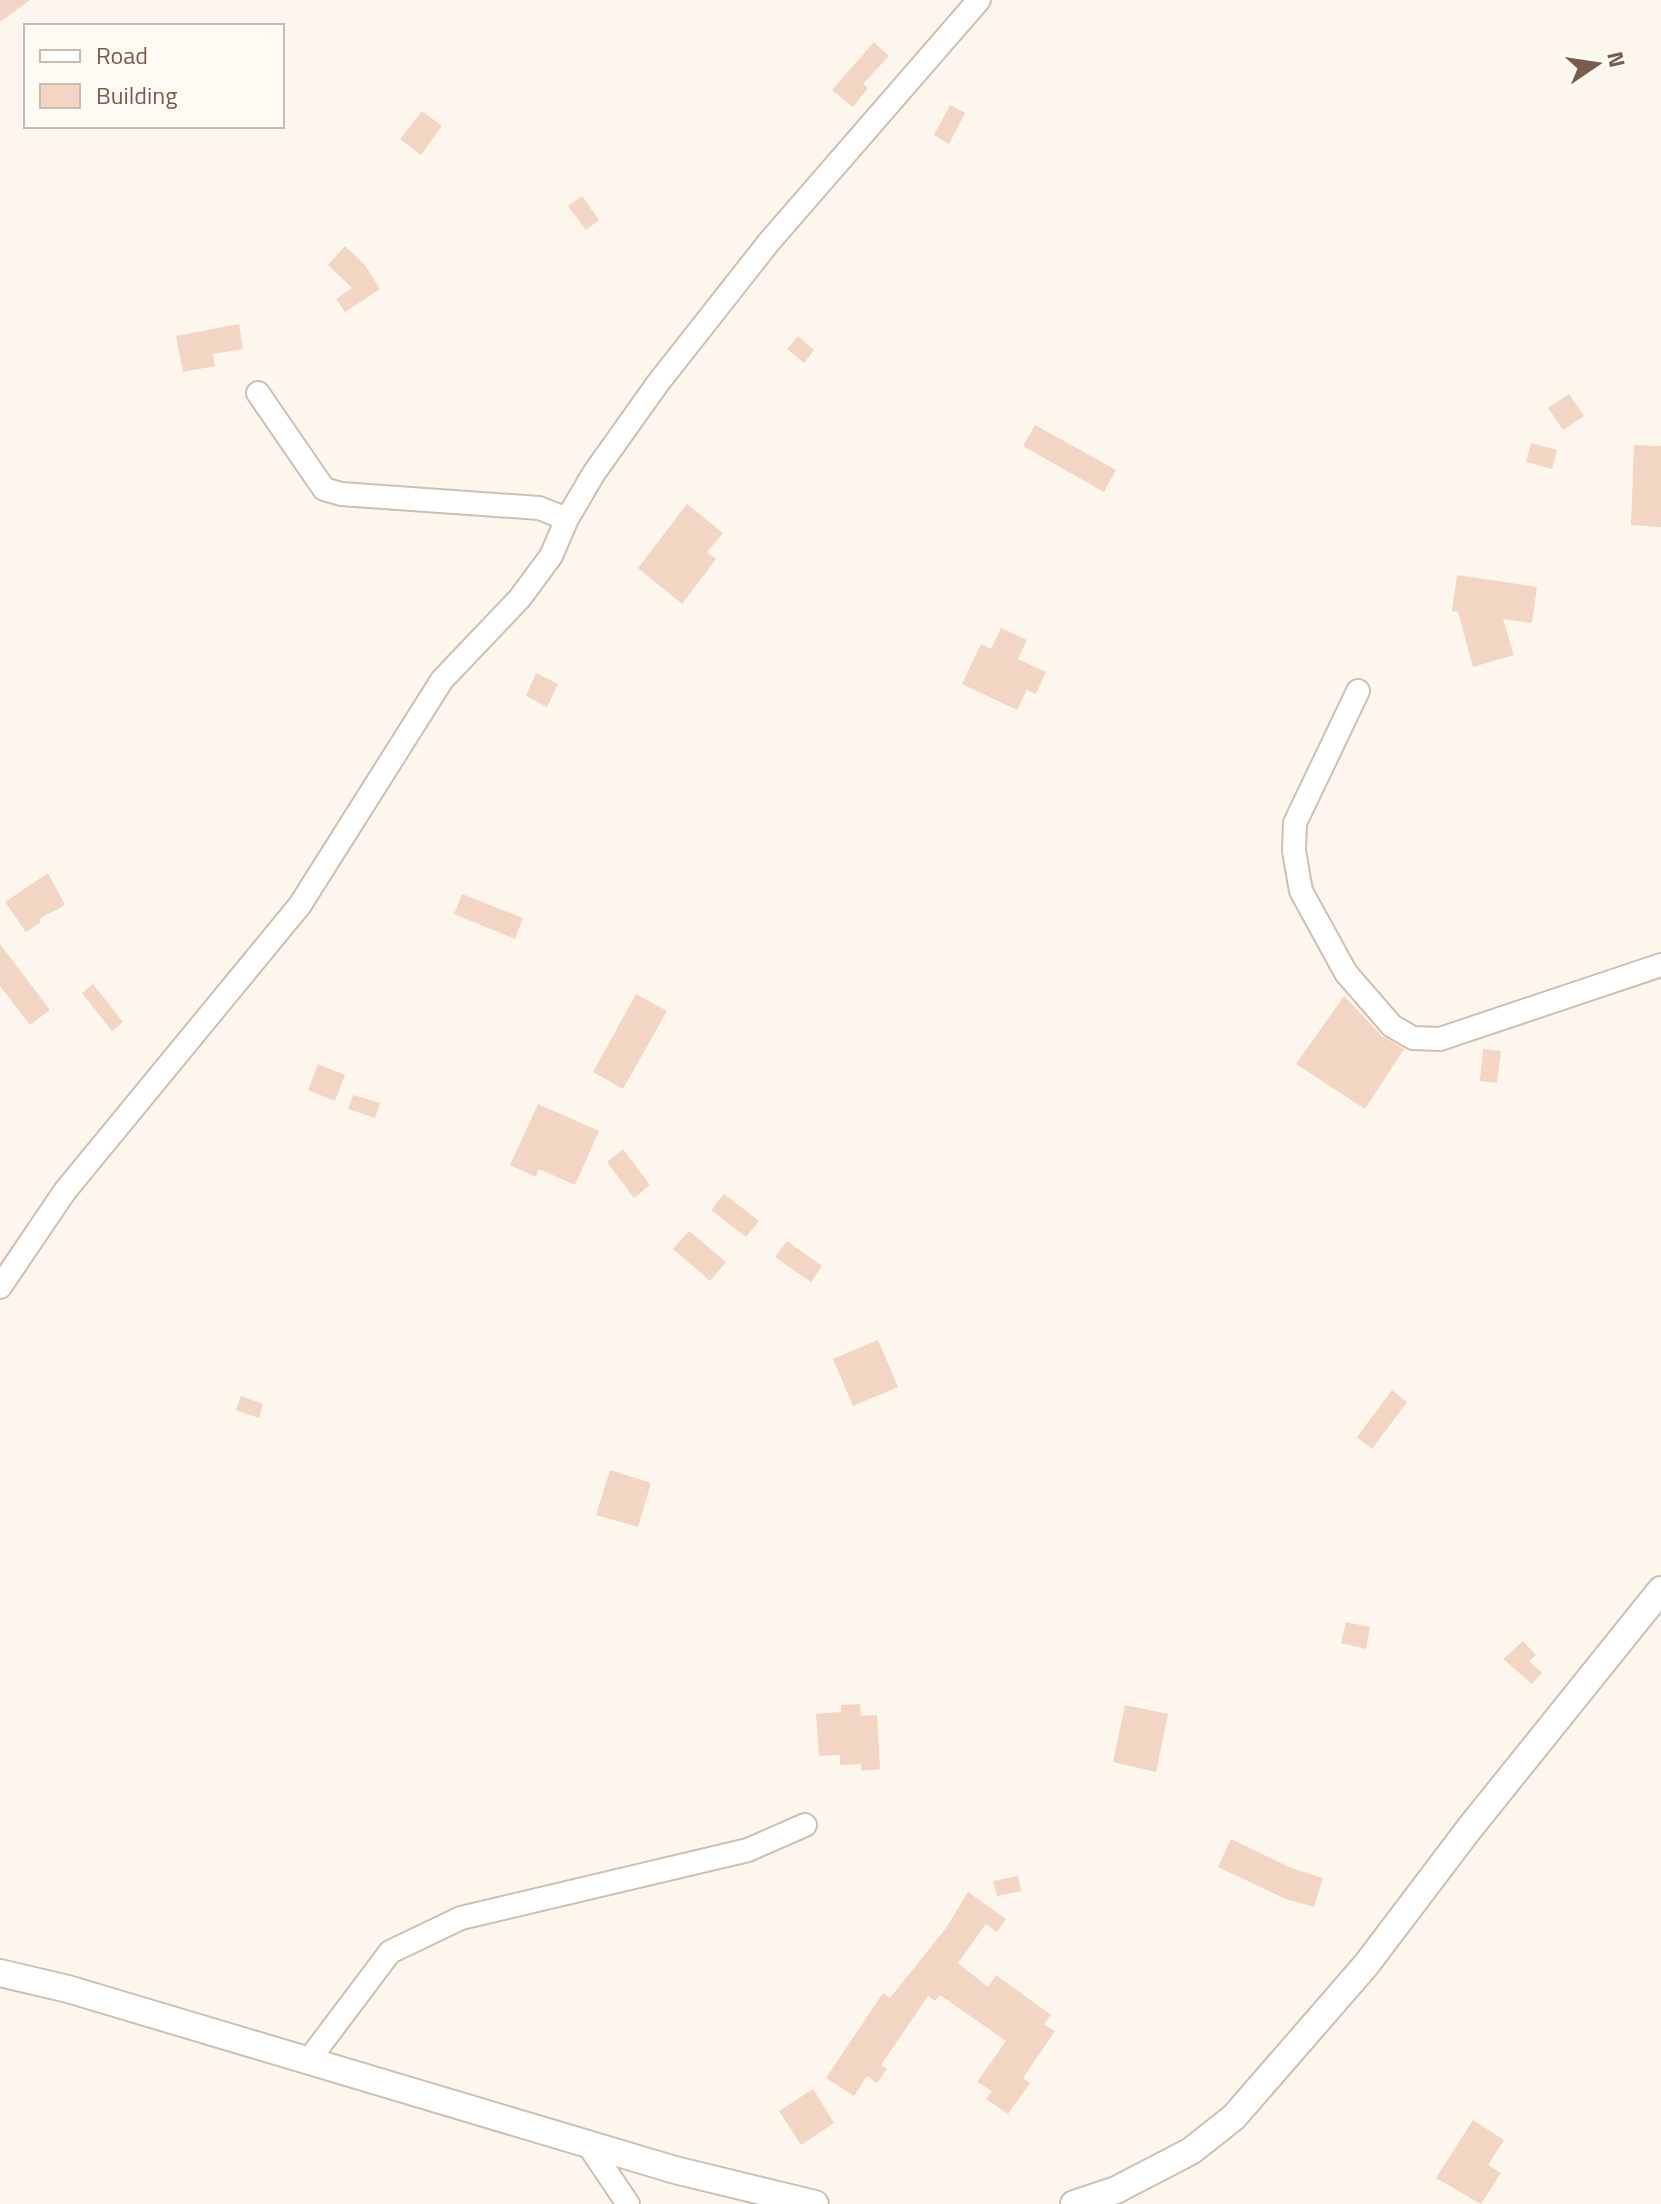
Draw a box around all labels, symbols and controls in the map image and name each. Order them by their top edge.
legend [24,24,284,128]
north arrow [1557,24,1637,104]
text: Road [96,37,148,73]
text: N [1598,48,1635,71]
text: Building [96,77,178,113]

